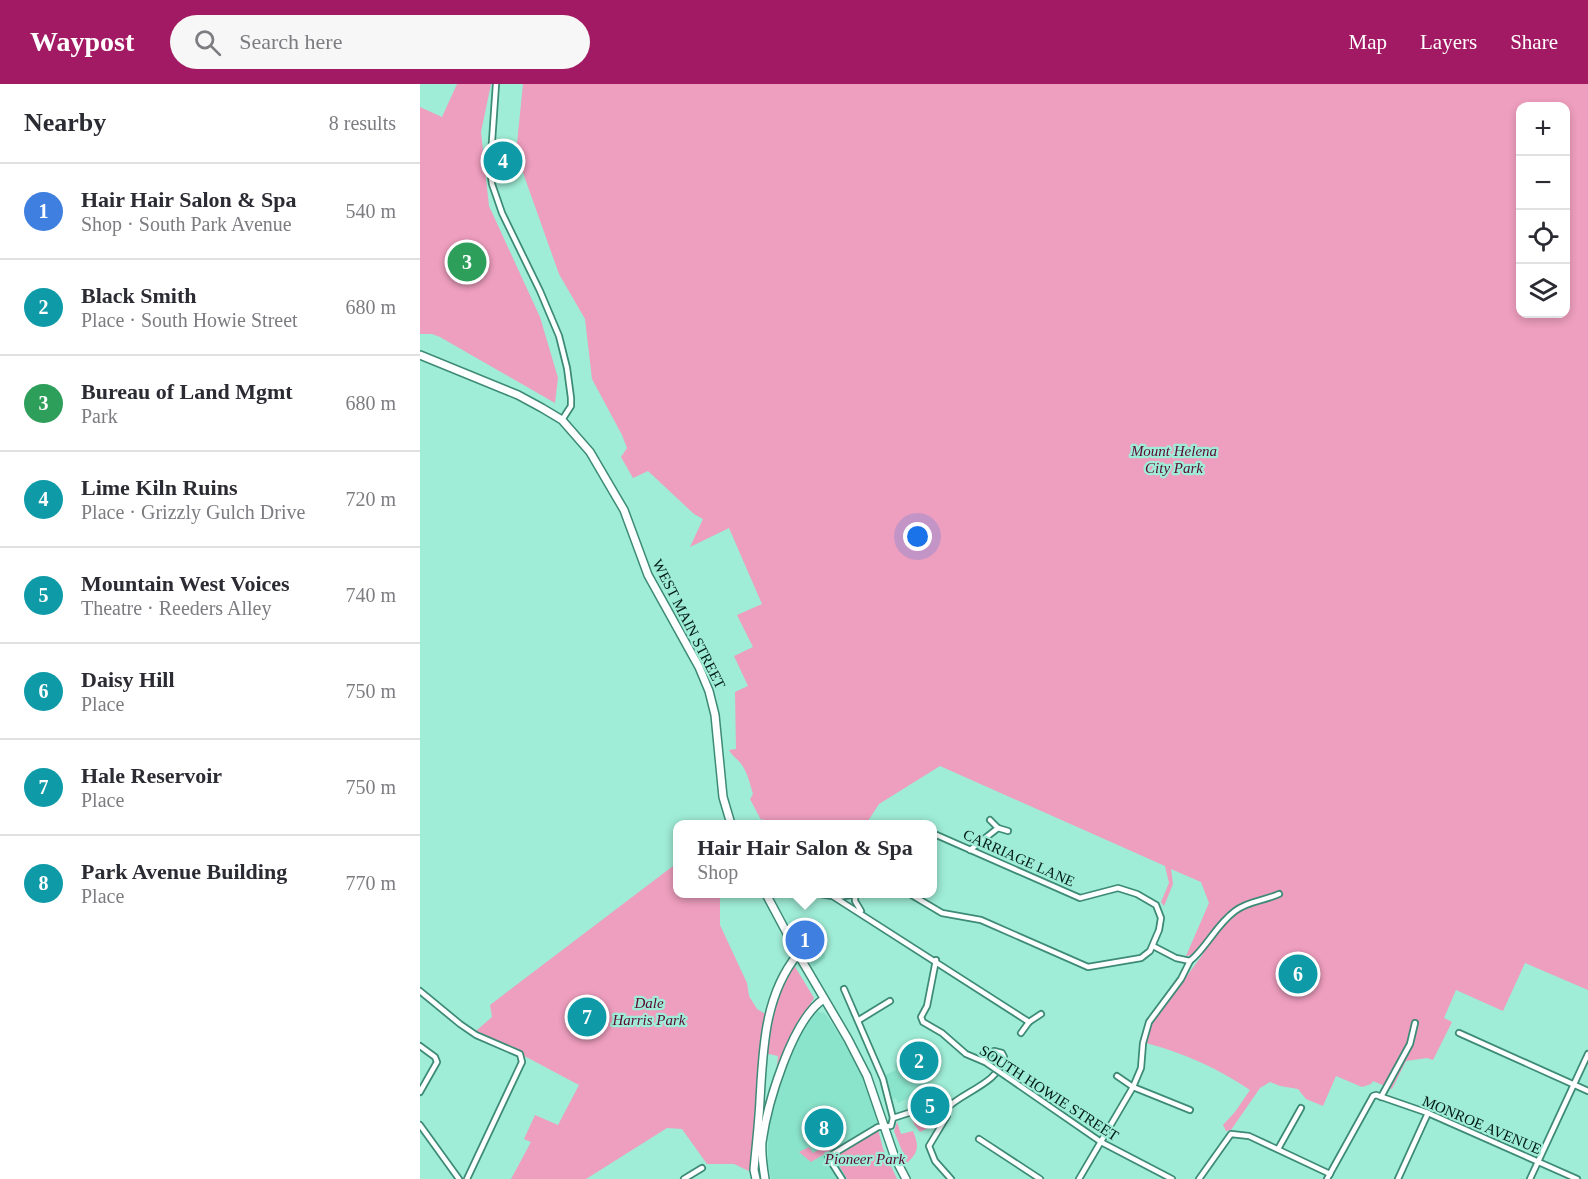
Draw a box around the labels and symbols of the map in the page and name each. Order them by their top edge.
pin: 4 [484,138,523,184]
pin: 3 [448,240,486,285]
park label: Mount Helena City Park [1130,443,1217,476]
your location [903,522,932,551]
street label: WEST MAIN STREET [649,557,729,691]
street label: CARRIAGE LANE [961,826,1077,890]
pin: 1 [786,918,824,962]
pin: 6 [1278,952,1318,996]
pin: 7 [568,994,606,1040]
park label: Dale Harris Park [612,995,686,1028]
pin: 2 [900,1038,938,1084]
street label: SOUTH HOWIE STREET [977,1042,1121,1144]
pin: 5 [910,1084,950,1128]
street label: MONROE AVENUE [1420,1093,1544,1157]
pin: 8 [804,1106,844,1150]
park label: Pioneer Park [824,1151,906,1167]

